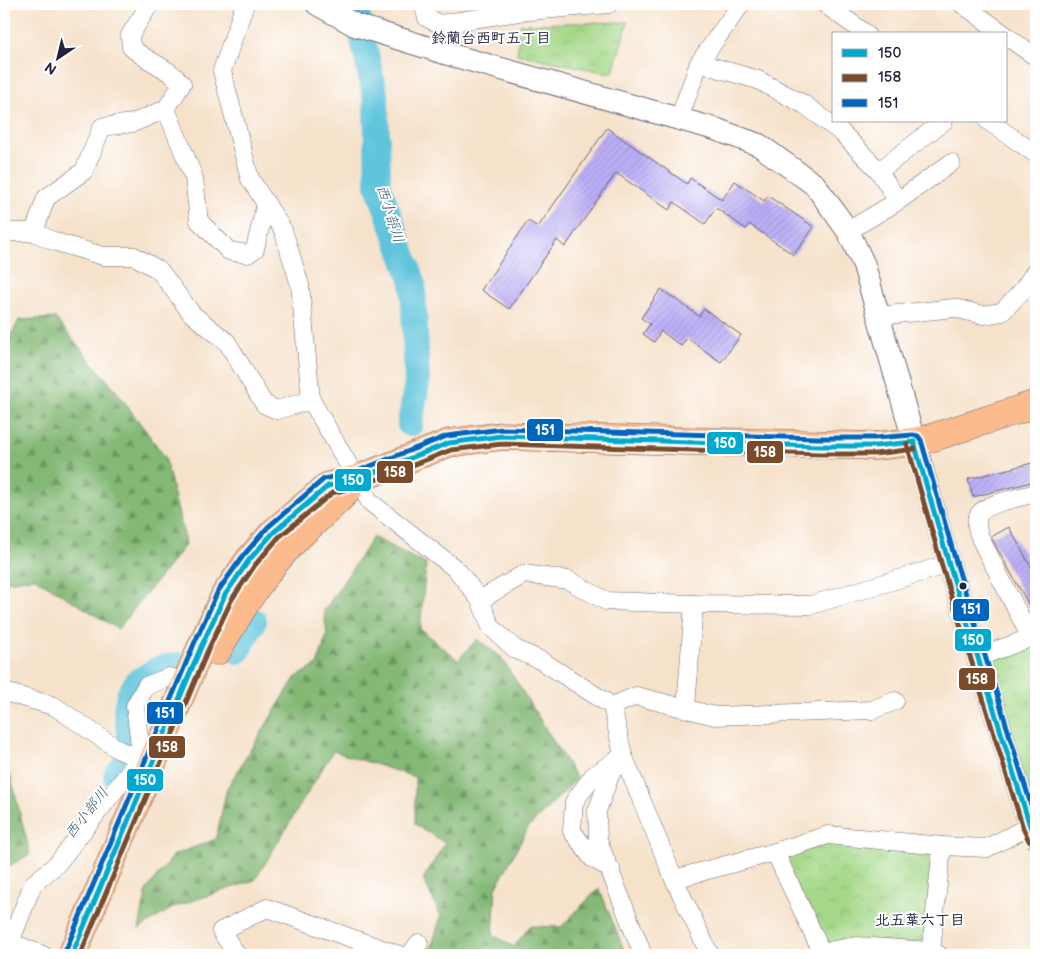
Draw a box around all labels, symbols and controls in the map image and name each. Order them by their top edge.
district label: 鈴蘭台西町五丁目 [431,29,551,48]
north arrow [32,32,82,82]
legend [832,32,1008,122]
text: 150 [878,44,901,63]
text: N [42,58,60,78]
text: 158 [878,68,901,87]
text: 151 [878,94,898,113]
water label: 西小部川 [372,183,408,245]
line badge: 151 [526,418,564,442]
text: 151 [535,422,555,439]
line badge: 150 [706,431,744,455]
text: 150 [714,435,737,452]
line badge: 158 [746,440,784,464]
text: 158 [754,444,776,461]
line badge: 158 [376,460,414,484]
text: 158 [384,464,406,481]
line badge: 150 [334,468,372,492]
text: 150 [342,472,365,489]
unlabelled marker [958,581,968,591]
line badge: 151 [952,598,990,622]
text: 151 [961,601,981,618]
line badge: 150 [954,628,992,652]
text: 150 [962,632,985,649]
line badge: 158 [958,667,996,691]
text: 158 [966,671,988,688]
line badge: 151 [146,701,184,725]
text: 151 [155,705,175,722]
line badge: 158 [148,735,186,759]
text: 158 [156,739,178,756]
line badge: 150 [126,768,164,792]
text: 150 [134,772,157,789]
water label: 西小部川 [61,784,113,842]
district label: 北五葉六丁目 [875,911,965,930]

